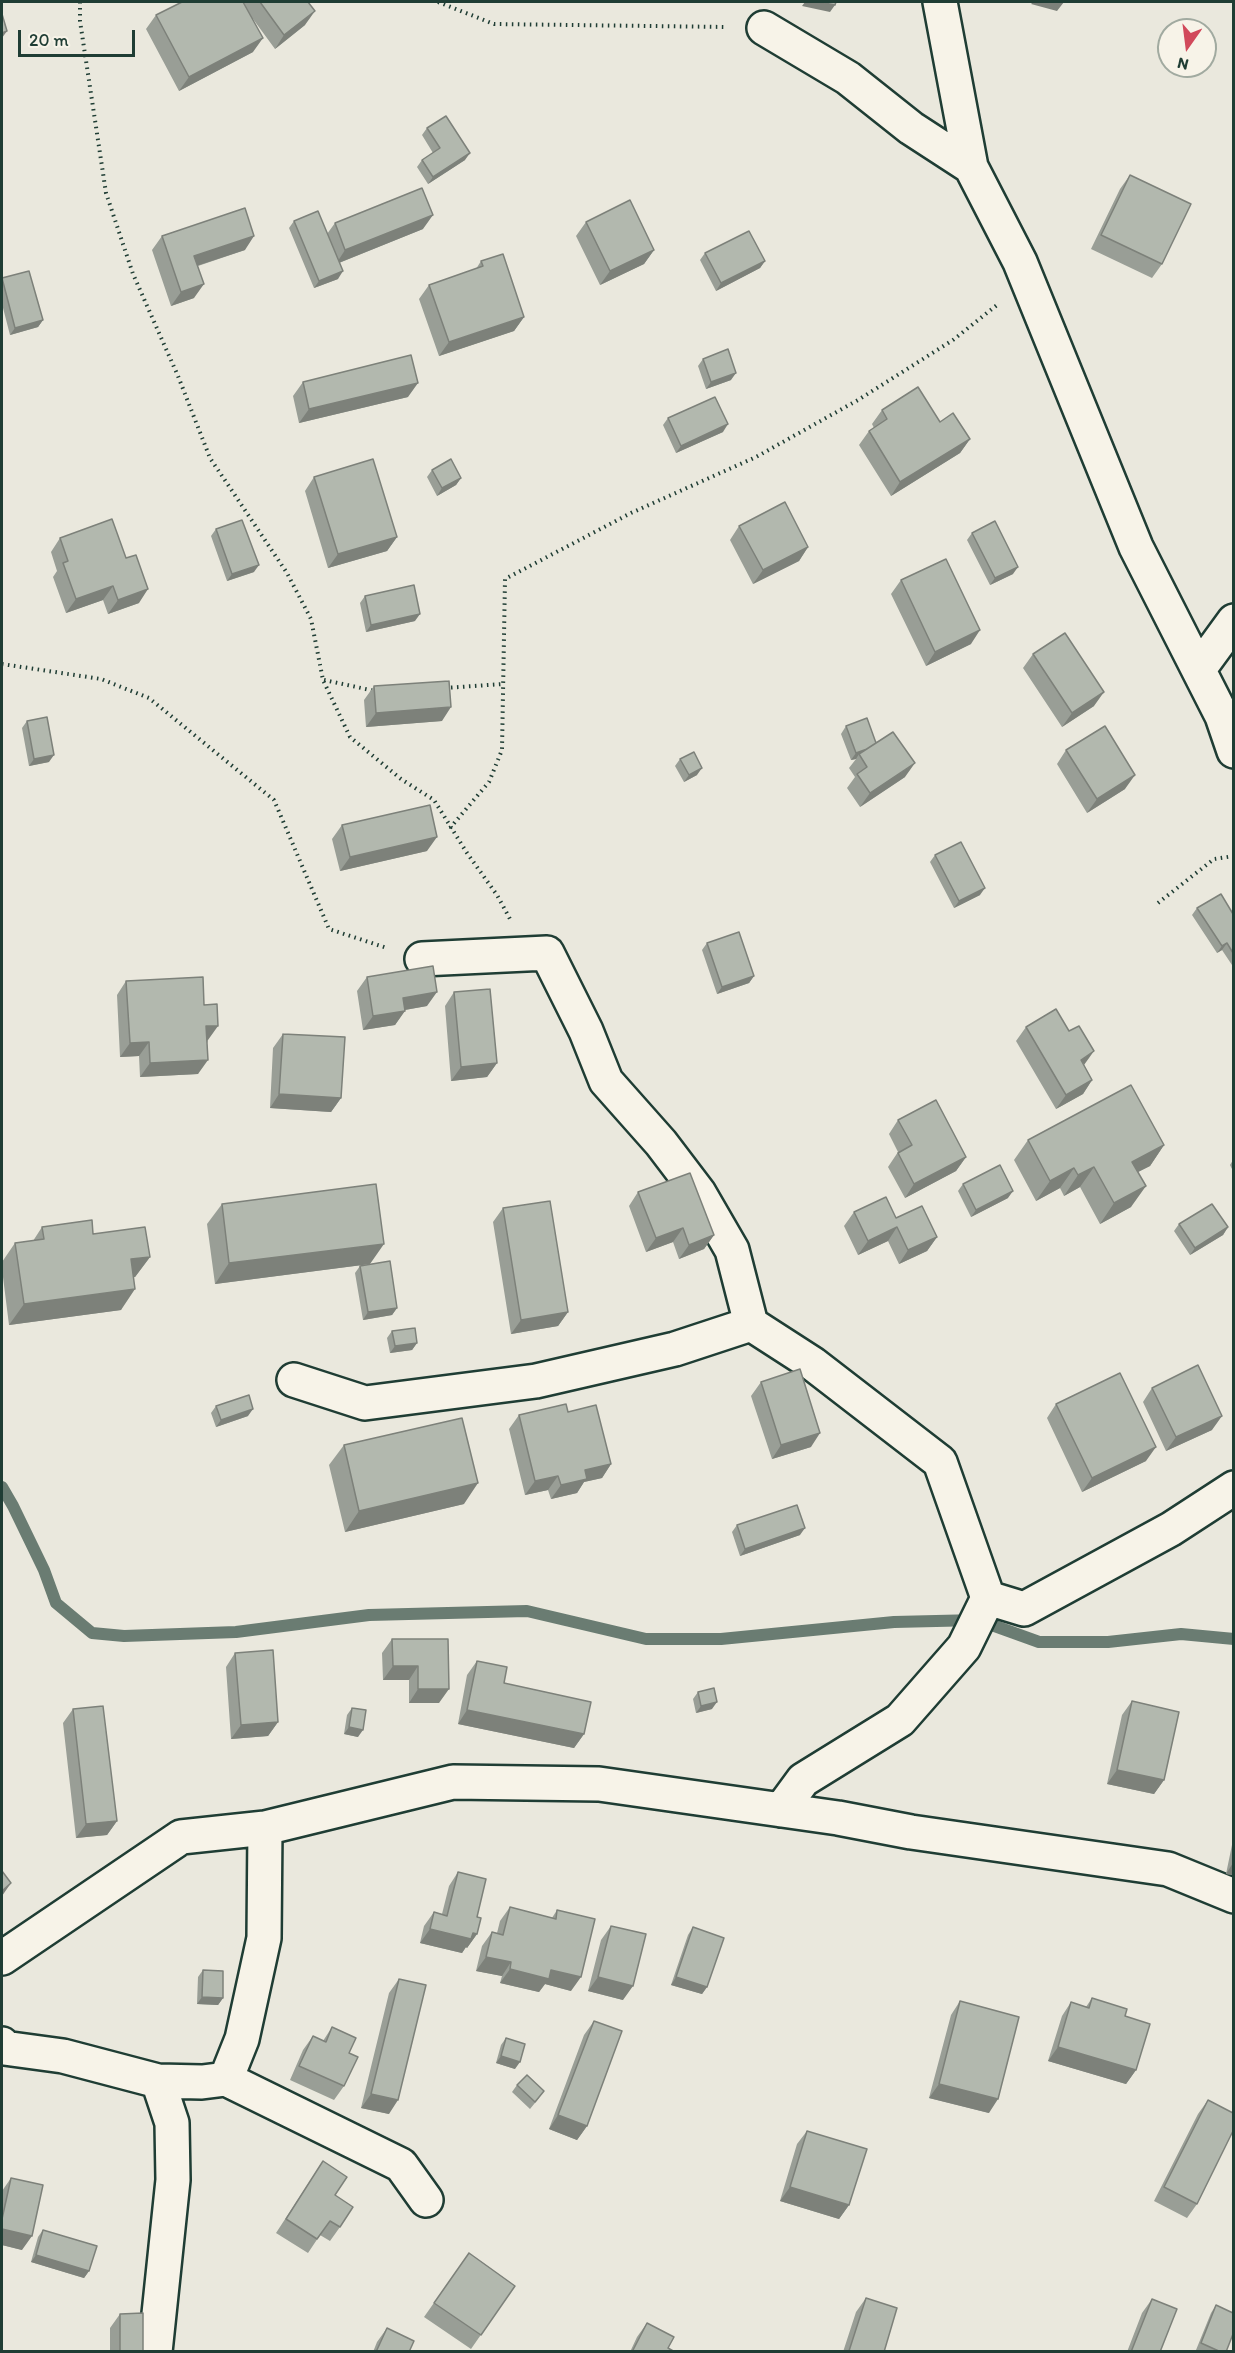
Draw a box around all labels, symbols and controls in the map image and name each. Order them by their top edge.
scale bar [21,18,138,56]
north arrow [1157,18,1217,78]
text: 20 m [29,29,69,51]
text: N [1175,53,1191,75]

